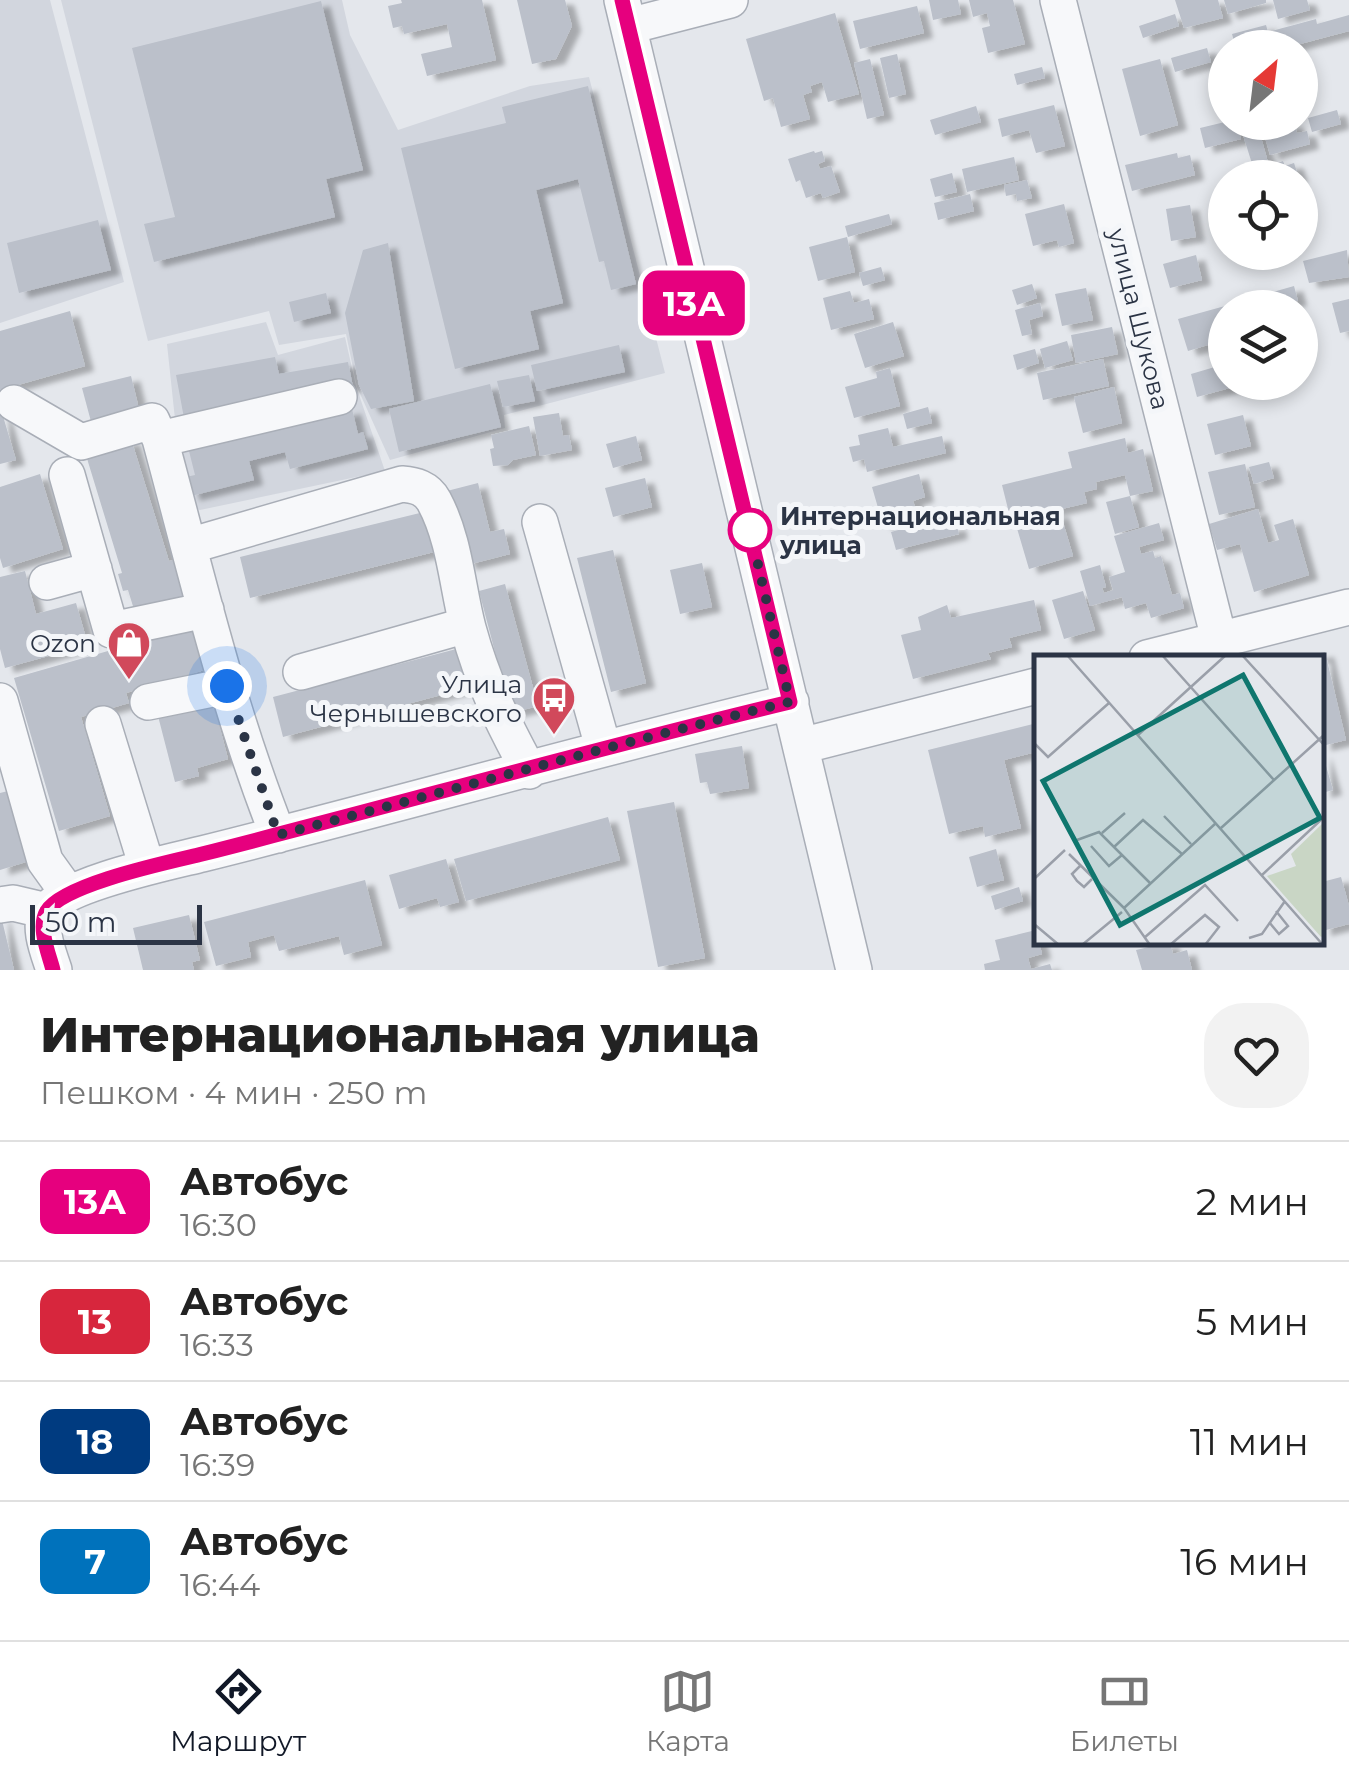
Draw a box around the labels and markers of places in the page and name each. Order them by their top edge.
place label: Интернациональная улица [779,501,1061,560]
marker: Интернациональная улица [729,509,771,551]
shop icon: Ozon [106,620,152,681]
place label: Ozon [30,628,96,658]
place label: Улица Чернышевского [310,669,522,728]
bus stop icon: Улица Чернышевского [531,675,577,736]

